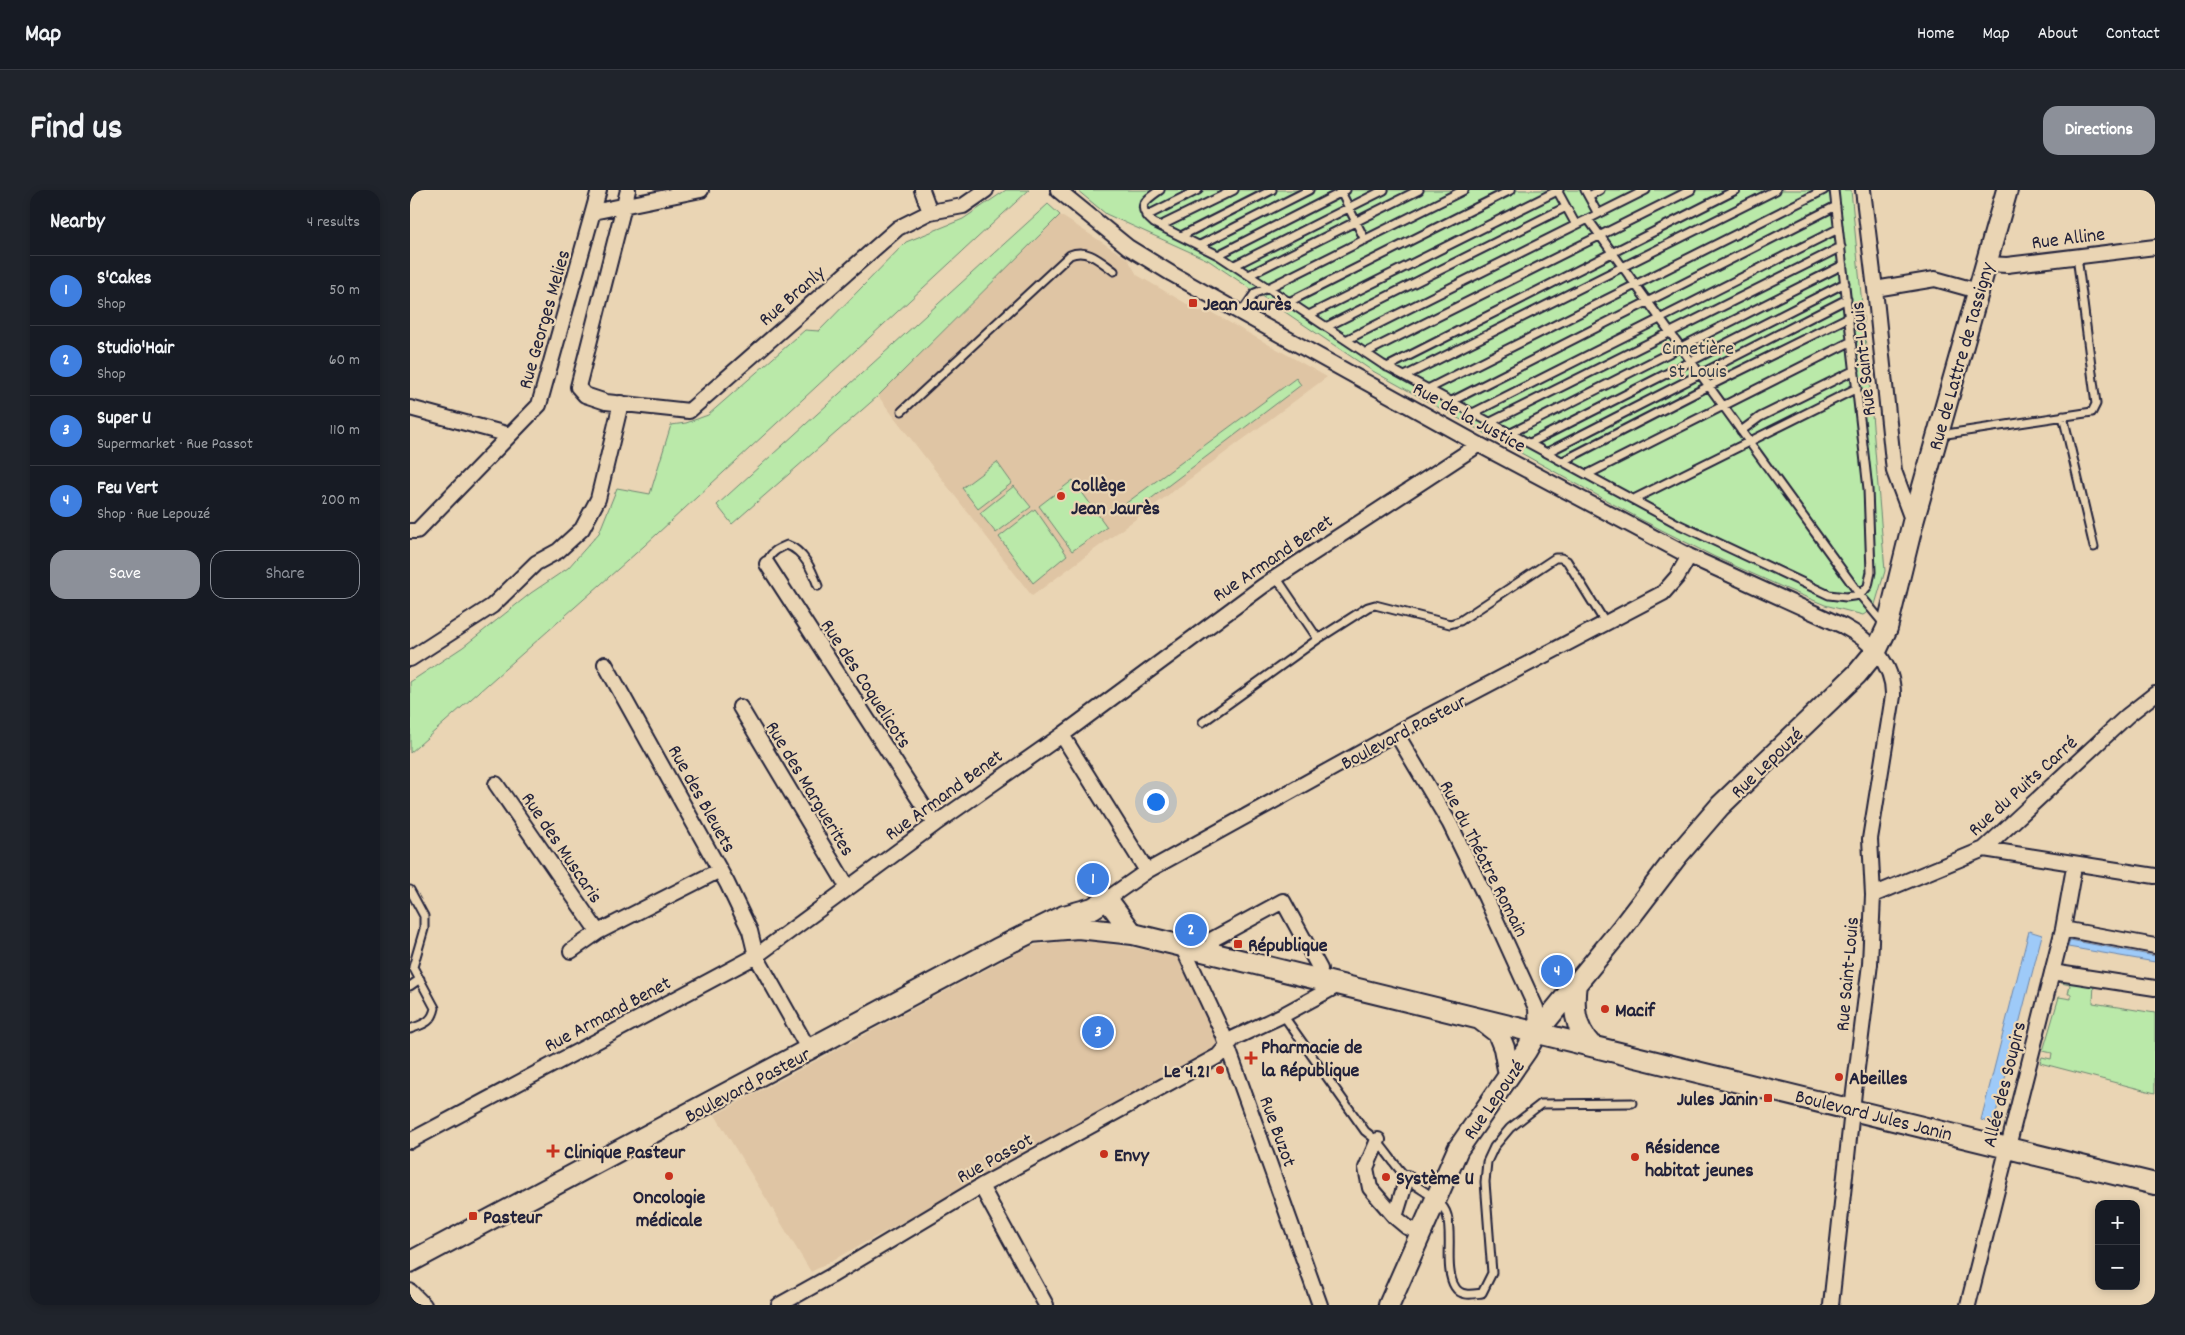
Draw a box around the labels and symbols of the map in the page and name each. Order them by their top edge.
street label: Rue Alline [2030,222,2107,258]
street label: Rue Georges Melies [513,247,579,393]
street label: Rue de Lattre de Tassigny [1923,259,2003,454]
street label: Rue Branly [754,260,833,334]
place label: Jean Jaurès [1203,292,1292,320]
marker: Jean Jaurès [1187,297,1199,309]
street label: Rue Saint-Louis [1845,300,1885,417]
park label: Cimetière St Louis [1662,336,1734,387]
street label: Rue de la Justice [1407,376,1530,461]
place label: Collège Jean Jaurès [1071,473,1160,524]
marker: Collège Jean Jaurès [1055,490,1067,502]
street label: Rue Armand Benet [1208,509,1340,610]
street label: Rue des Coquelicots [812,614,917,755]
street label: Boulevard Pasteur [1337,688,1473,779]
street label: Rue des Marguerites [757,717,860,862]
street label: Rue Lepouzé [1725,722,1811,806]
street label: Rue du Puits Carré [1963,730,2085,844]
street label: Rue des Bleuets [659,741,742,858]
street label: Rue Armand Benet [880,744,1010,849]
street label: Rue du Théatre Romain [1431,776,1534,942]
street label: Rue des Muscaris [513,788,608,910]
your location [1143,789,1169,815]
pin: 1 [1077,860,1109,898]
pin: 2 [1175,911,1207,949]
street label: Rue Saint-Louis [1830,916,1868,1033]
place label: République [1248,933,1328,961]
marker: République [1232,938,1244,950]
pin: 4 [1541,952,1573,990]
street label: Rue Armand Benet [540,970,677,1061]
place label: Macif [1615,998,1656,1026]
marker: Macif [1599,1003,1611,1015]
pin: 3 [1082,1013,1114,1051]
street label: Allée des Soupirs [1977,1019,2035,1151]
place label: Pharmacie de la République [1261,1035,1363,1086]
street label: Boulevard Pasteur [681,1041,817,1132]
marker: Pharmacie de la République [1245,1052,1257,1064]
street label: Rue Lepouzé [1458,1055,1533,1146]
place label: Le 4.21 [1164,1059,1210,1087]
marker: Le 4.21 [1214,1064,1226,1076]
place label: Abeilles [1849,1066,1908,1094]
marker: Abeilles [1833,1071,1845,1083]
street label: Boulevard Jules Janin [1792,1084,1955,1150]
place label: Jules Janin [1677,1087,1758,1115]
marker: Jules Janin [1762,1092,1774,1104]
street label: Rue Buzot [1250,1093,1302,1171]
street label: Rue Passot [952,1127,1039,1192]
place label: Résidence habitat jeunes [1645,1135,1754,1186]
place label: Clinique Pasteur [564,1140,686,1168]
place label: Envy [1114,1143,1150,1171]
marker: Clinique Pasteur [546,1144,560,1158]
marker: Envy [1098,1148,1110,1160]
marker: Résidence habitat jeunes [1629,1151,1641,1163]
place label: Système U [1396,1166,1474,1194]
marker: Oncologie médicale [663,1170,675,1182]
marker: Système U [1380,1171,1392,1183]
place label: Oncologie médicale [633,1185,705,1236]
place label: Pasteur [483,1205,543,1233]
marker: Pasteur [467,1210,479,1222]

